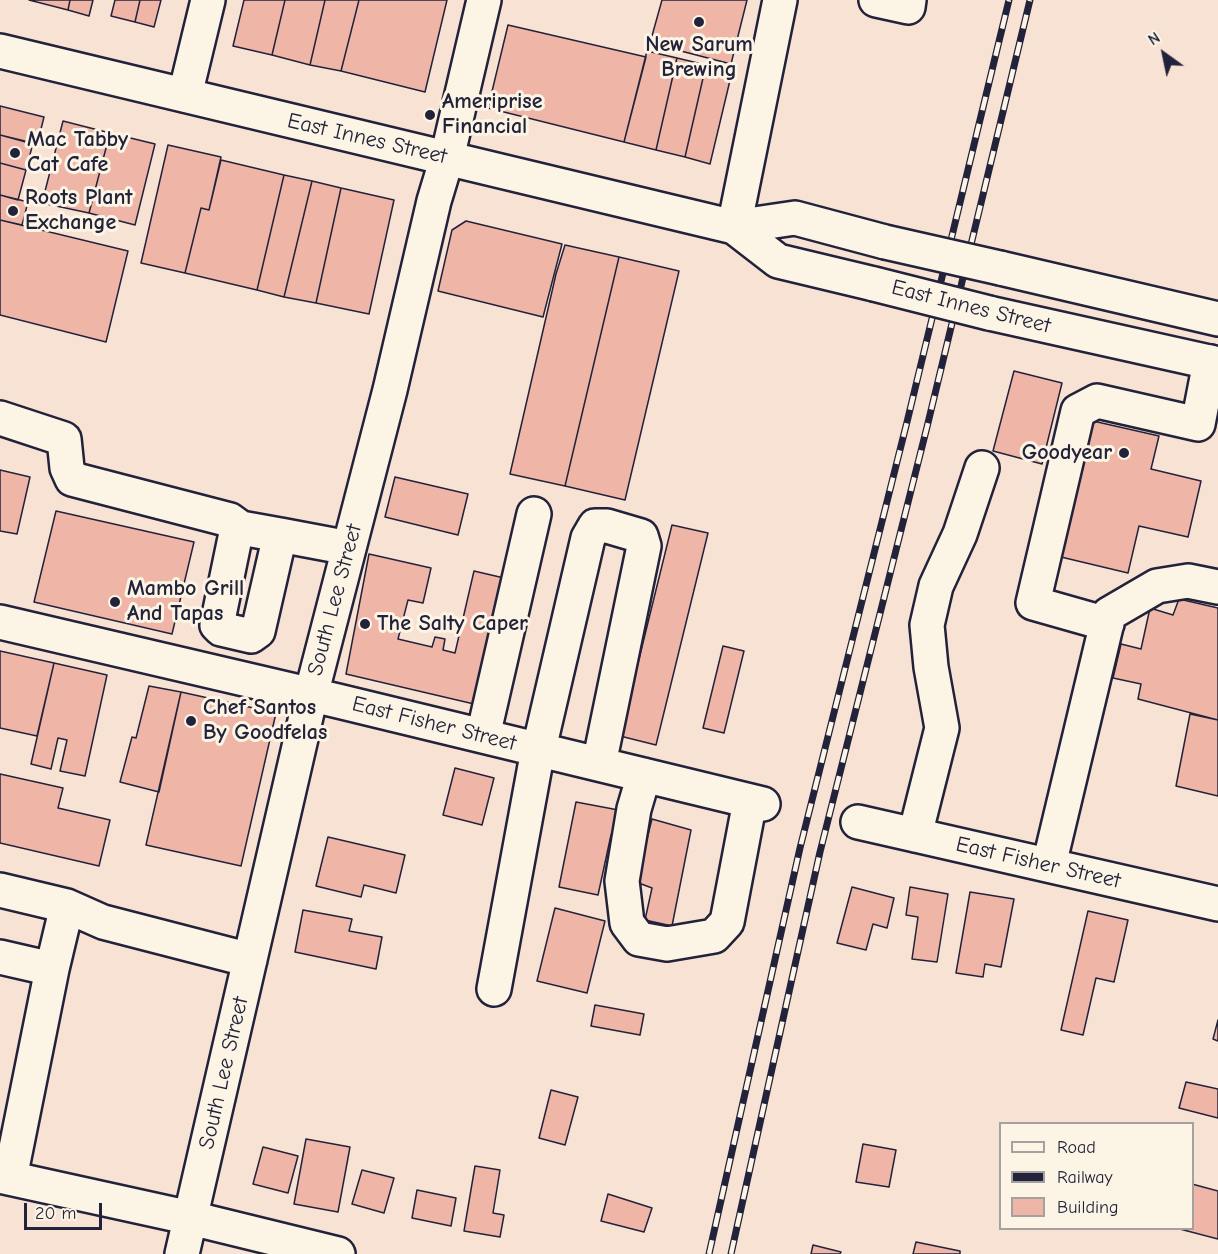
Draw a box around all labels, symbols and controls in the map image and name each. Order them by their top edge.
marker: New Sarum Brewing [692,15,706,29]
north arrow [1134,24,1194,84]
text: N [1145,29,1163,49]
place label: New Sarum Brewing [645,32,753,84]
place label: Ameriprise Financial [442,89,542,140]
street label: East Innes Street [285,108,449,170]
marker: Ameriprise Financial [423,108,437,122]
place label: Mac Tabby Cat Cafe [27,127,128,178]
marker: Mac Tabby Cat Cafe [8,146,22,160]
place label: Roots Plant Exchange [25,185,133,236]
marker: Roots Plant Exchange [6,204,20,218]
street label: East Innes Street [889,274,1053,340]
place label: Goodyear [1022,440,1112,466]
marker: Goodyear [1117,446,1131,460]
street label: South Lee Street [302,521,368,679]
place label: Mambo Grill And Tapas [127,576,244,628]
marker: Mambo Grill And Tapas [108,595,122,609]
place label: The Salty Caper [377,611,528,637]
marker: The Salty Caper [358,617,372,631]
street label: East Fisher Street [349,691,519,757]
place label: Chef Santos By Goodfelas [203,695,327,746]
marker: Chef Santos By Goodfelas [184,714,198,728]
street label: East Fisher Street [953,831,1123,895]
street label: South Lee Street [194,994,254,1152]
legend [999,1122,1194,1230]
text: Road [1057,1137,1096,1158]
text: Railway [1057,1167,1113,1188]
scale bar [27,1191,105,1229]
text: Building [1057,1197,1119,1218]
text: 20 m [35,1203,76,1224]

